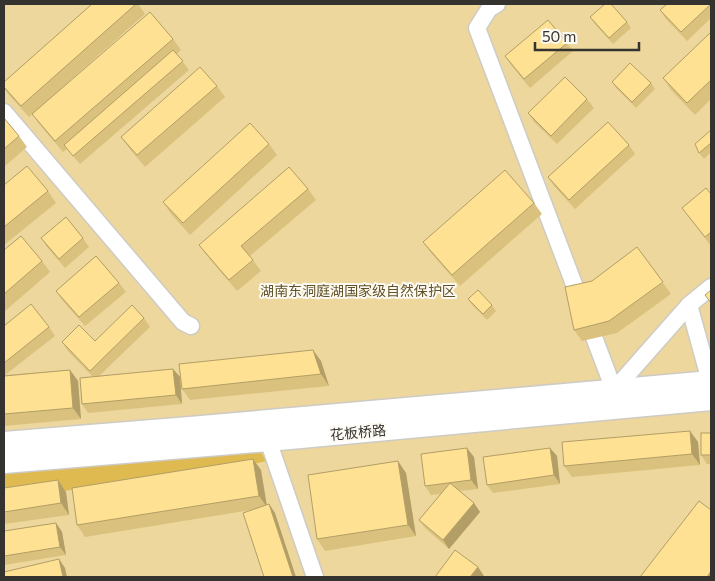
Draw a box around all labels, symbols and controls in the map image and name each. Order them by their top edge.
scale bar [535,20,639,52]
text: 50 m [542,27,576,45]
park label: 湖南东洞庭湖国家级自然保护区 [260,282,456,299]
street label: 花板桥路 [329,421,387,443]

